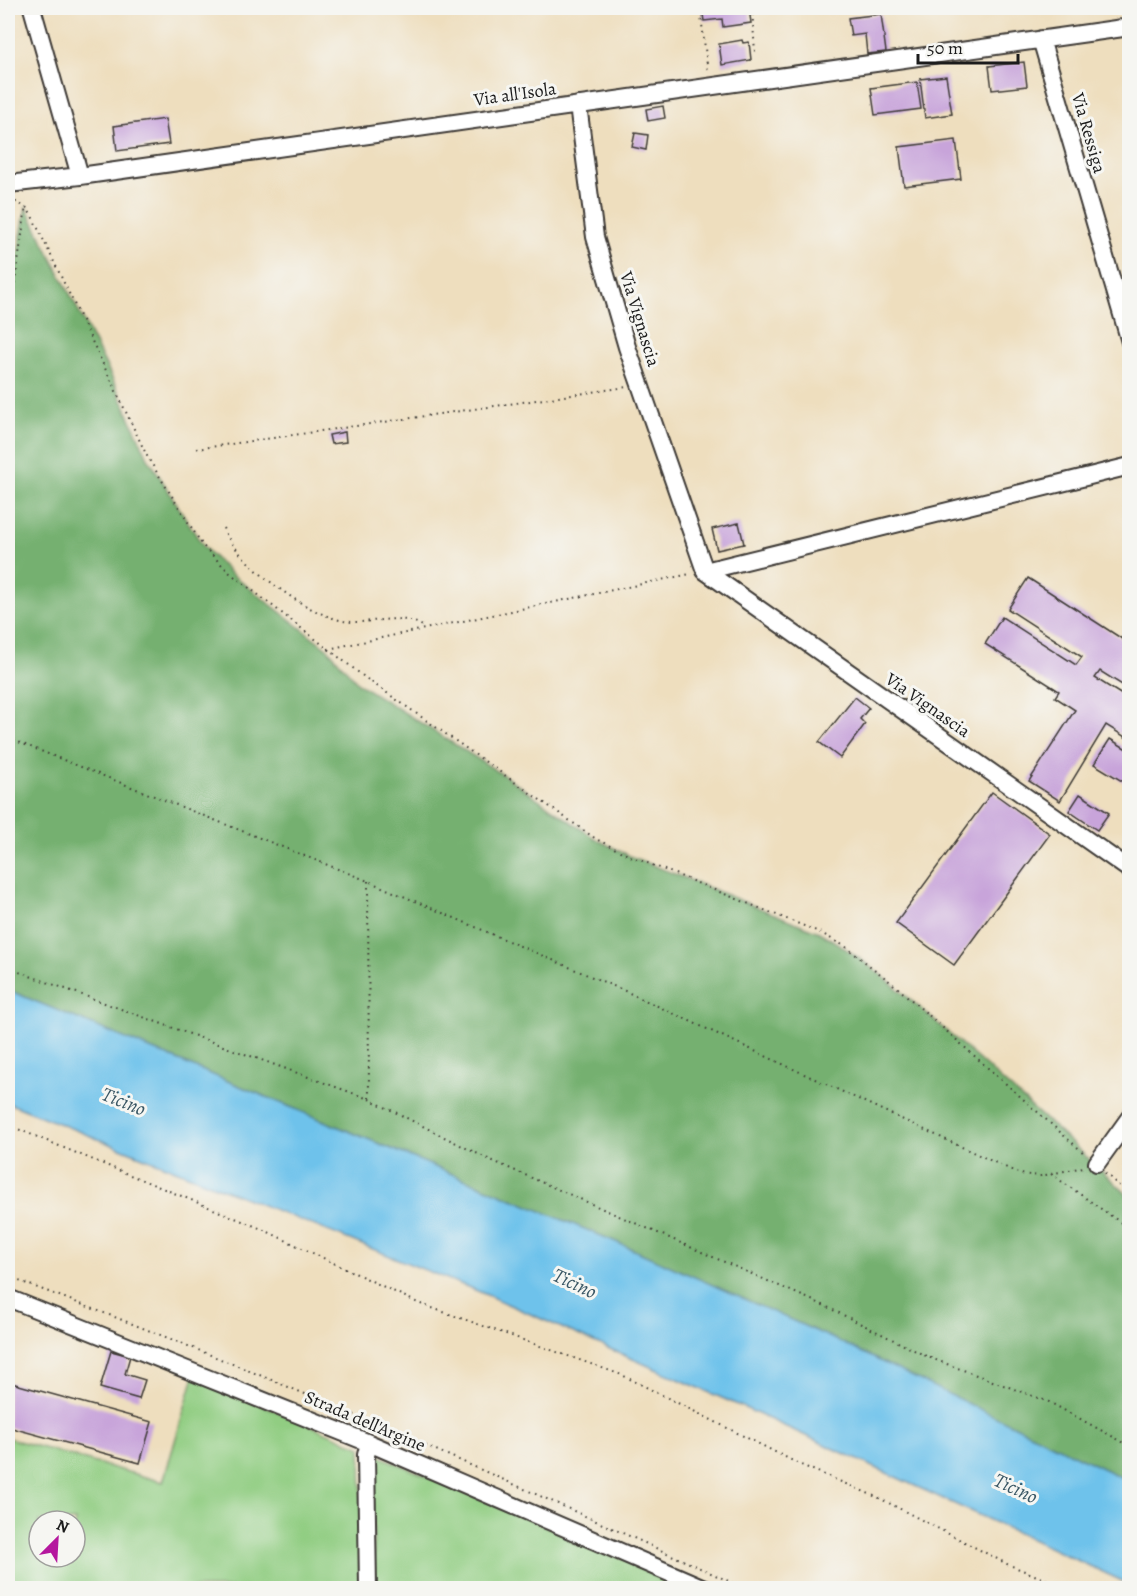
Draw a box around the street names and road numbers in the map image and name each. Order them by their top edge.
street label: Via all'Isola [471,76,558,112]
street label: Via Ressiga [1066,89,1112,177]
street label: Via Vignascia [614,268,666,370]
street label: Via Vignascia [880,666,976,743]
street label: Strada dell'Argine [301,1385,429,1457]

